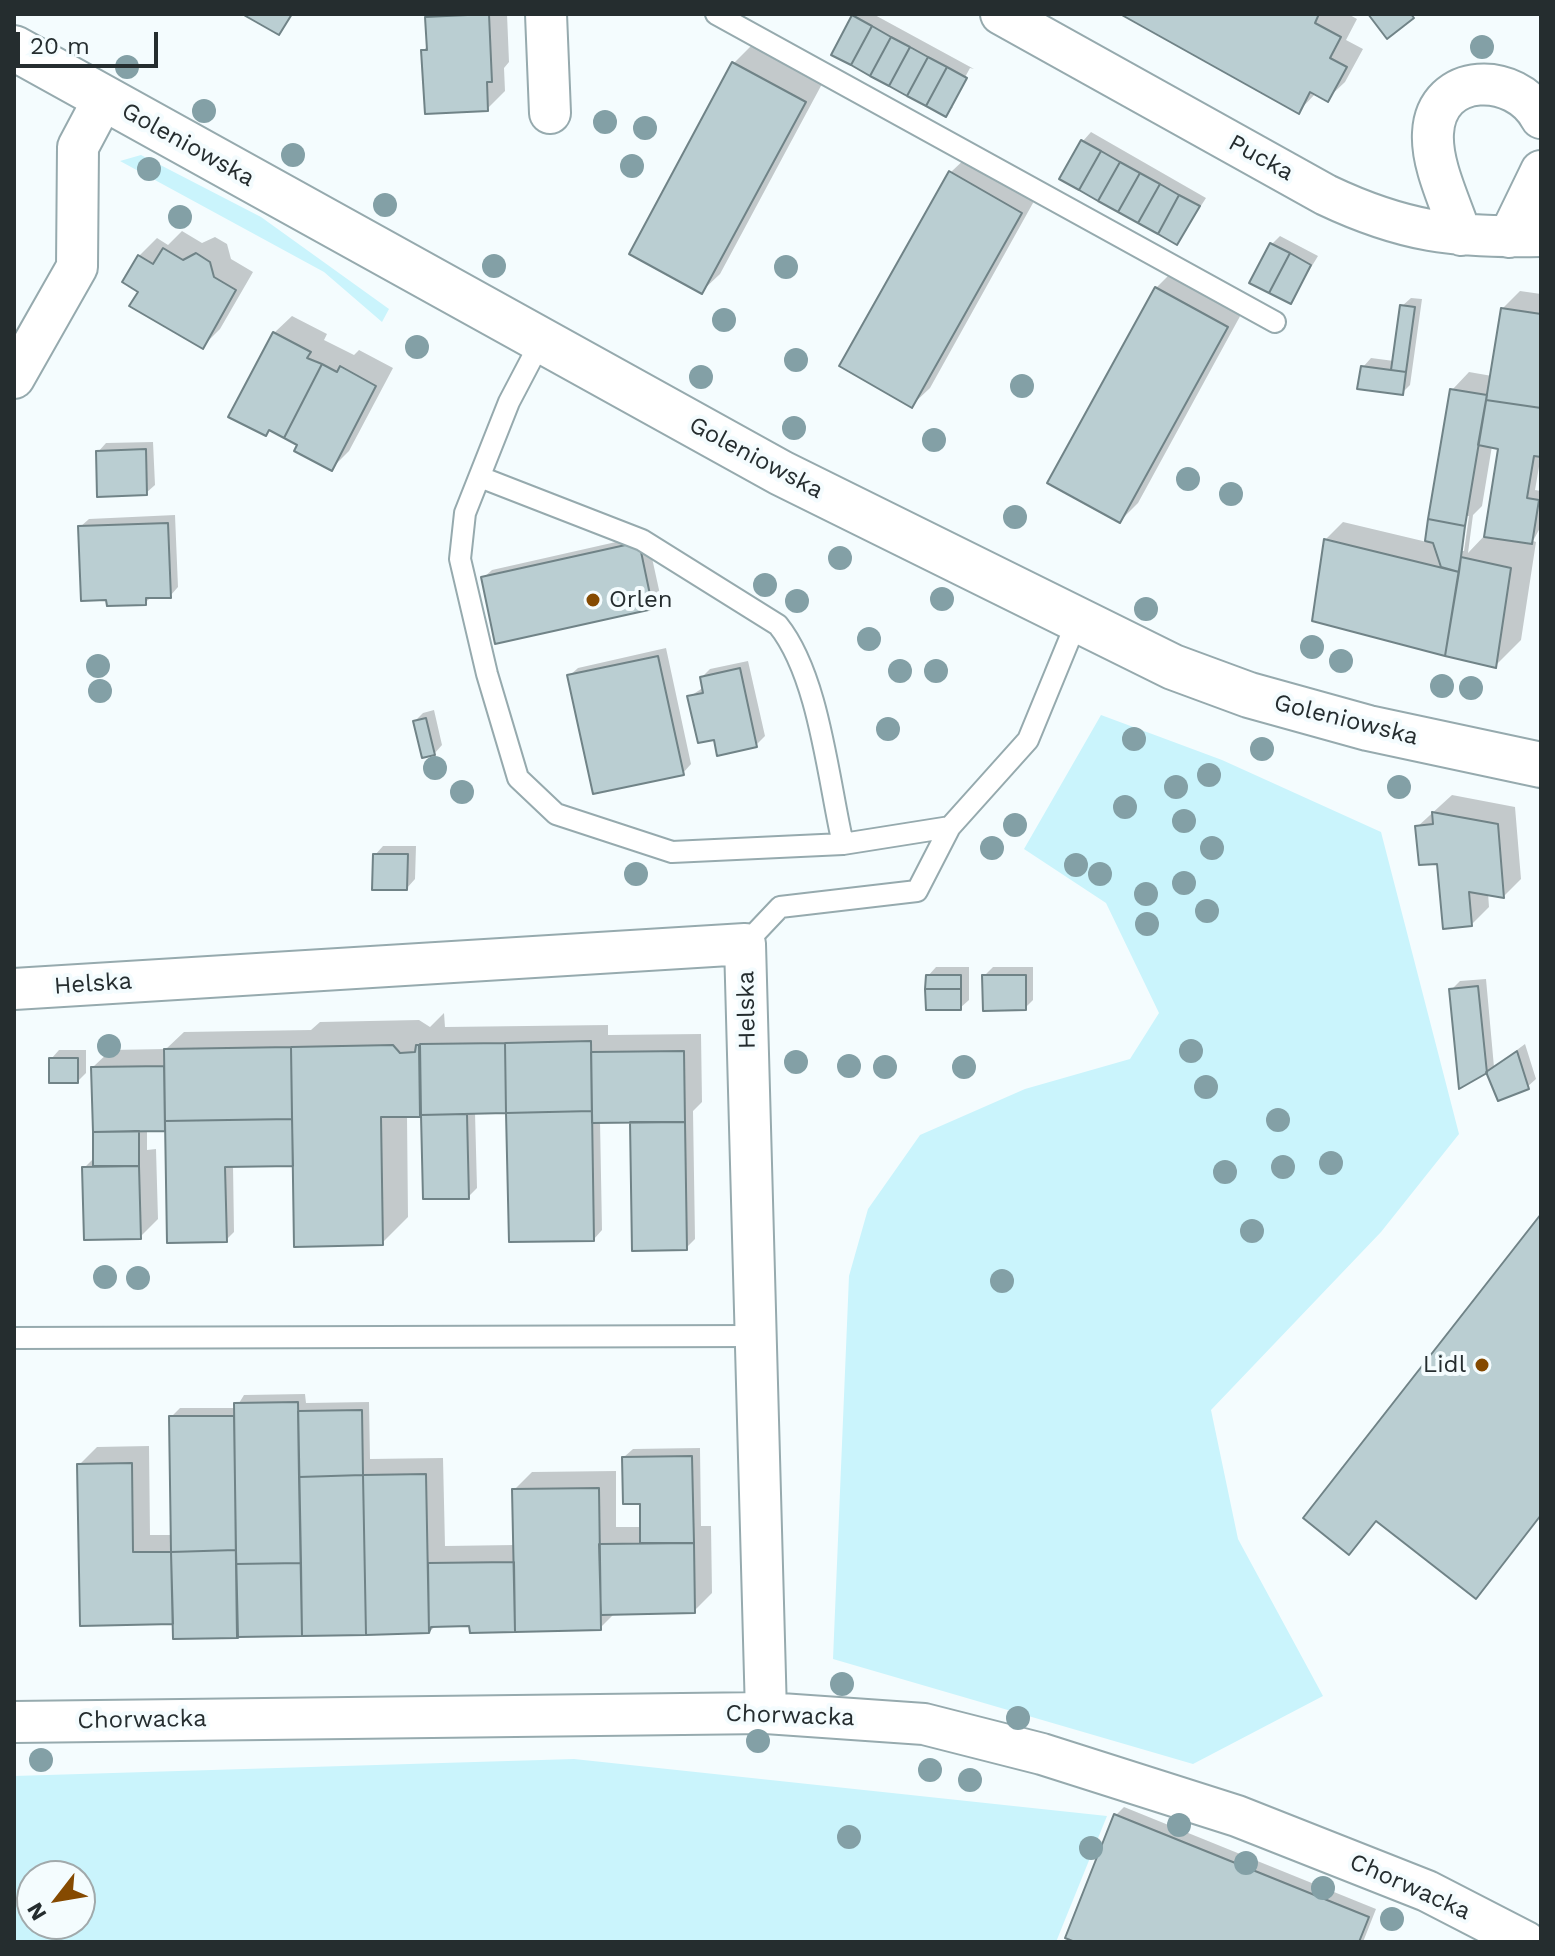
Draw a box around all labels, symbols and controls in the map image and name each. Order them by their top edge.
scale bar [20,16,162,66]
text: 20 m [30,32,90,60]
street label: Goleniowska [116,97,260,193]
street label: Pucka [1223,128,1299,188]
street label: Goleniowska [684,411,828,505]
place label: Orlen [609,586,673,614]
marker: Orlen [584,591,602,609]
street label: Goleniowska [1271,688,1421,752]
street label: Helska [53,967,133,1001]
street label: Helska [732,971,762,1049]
place label: Lidl [1423,1351,1466,1379]
marker: Lidl [1473,1356,1491,1374]
street label: Chorwacka [725,1699,855,1733]
street label: Chorwacka [77,1704,207,1736]
street label: Chorwacka [1345,1848,1475,1926]
north arrow [16,1860,96,1940]
text: N [22,1898,52,1925]

